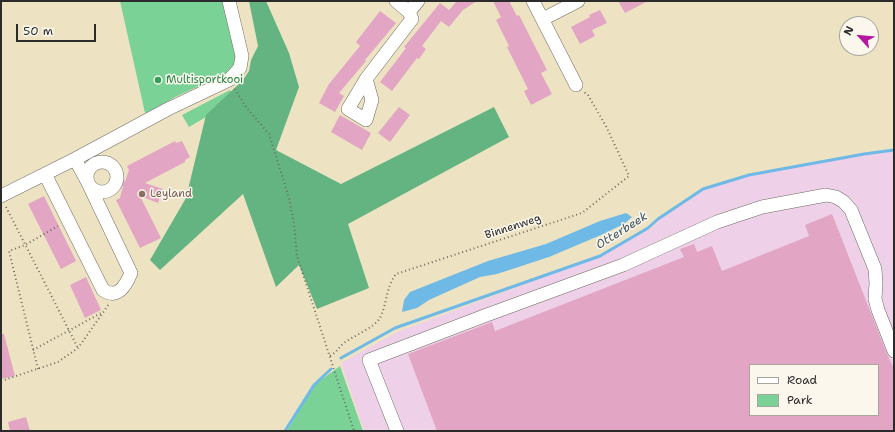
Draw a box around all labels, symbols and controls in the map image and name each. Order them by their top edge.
scale bar [18,16,98,42]
north arrow [839,16,879,56]
text: 50 m [23,23,53,39]
text: N [840,23,857,38]
place label: Multisportkooi [166,73,243,87]
marker: Multisportkooi [153,75,163,85]
place label: Leyland [150,187,192,201]
marker: Leyland [137,189,147,199]
water label: Otterbeek [593,209,651,253]
street label: Binnenweg [483,212,543,242]
legend [749,364,879,416]
text: Road [787,372,817,388]
text: Park [787,392,813,408]

